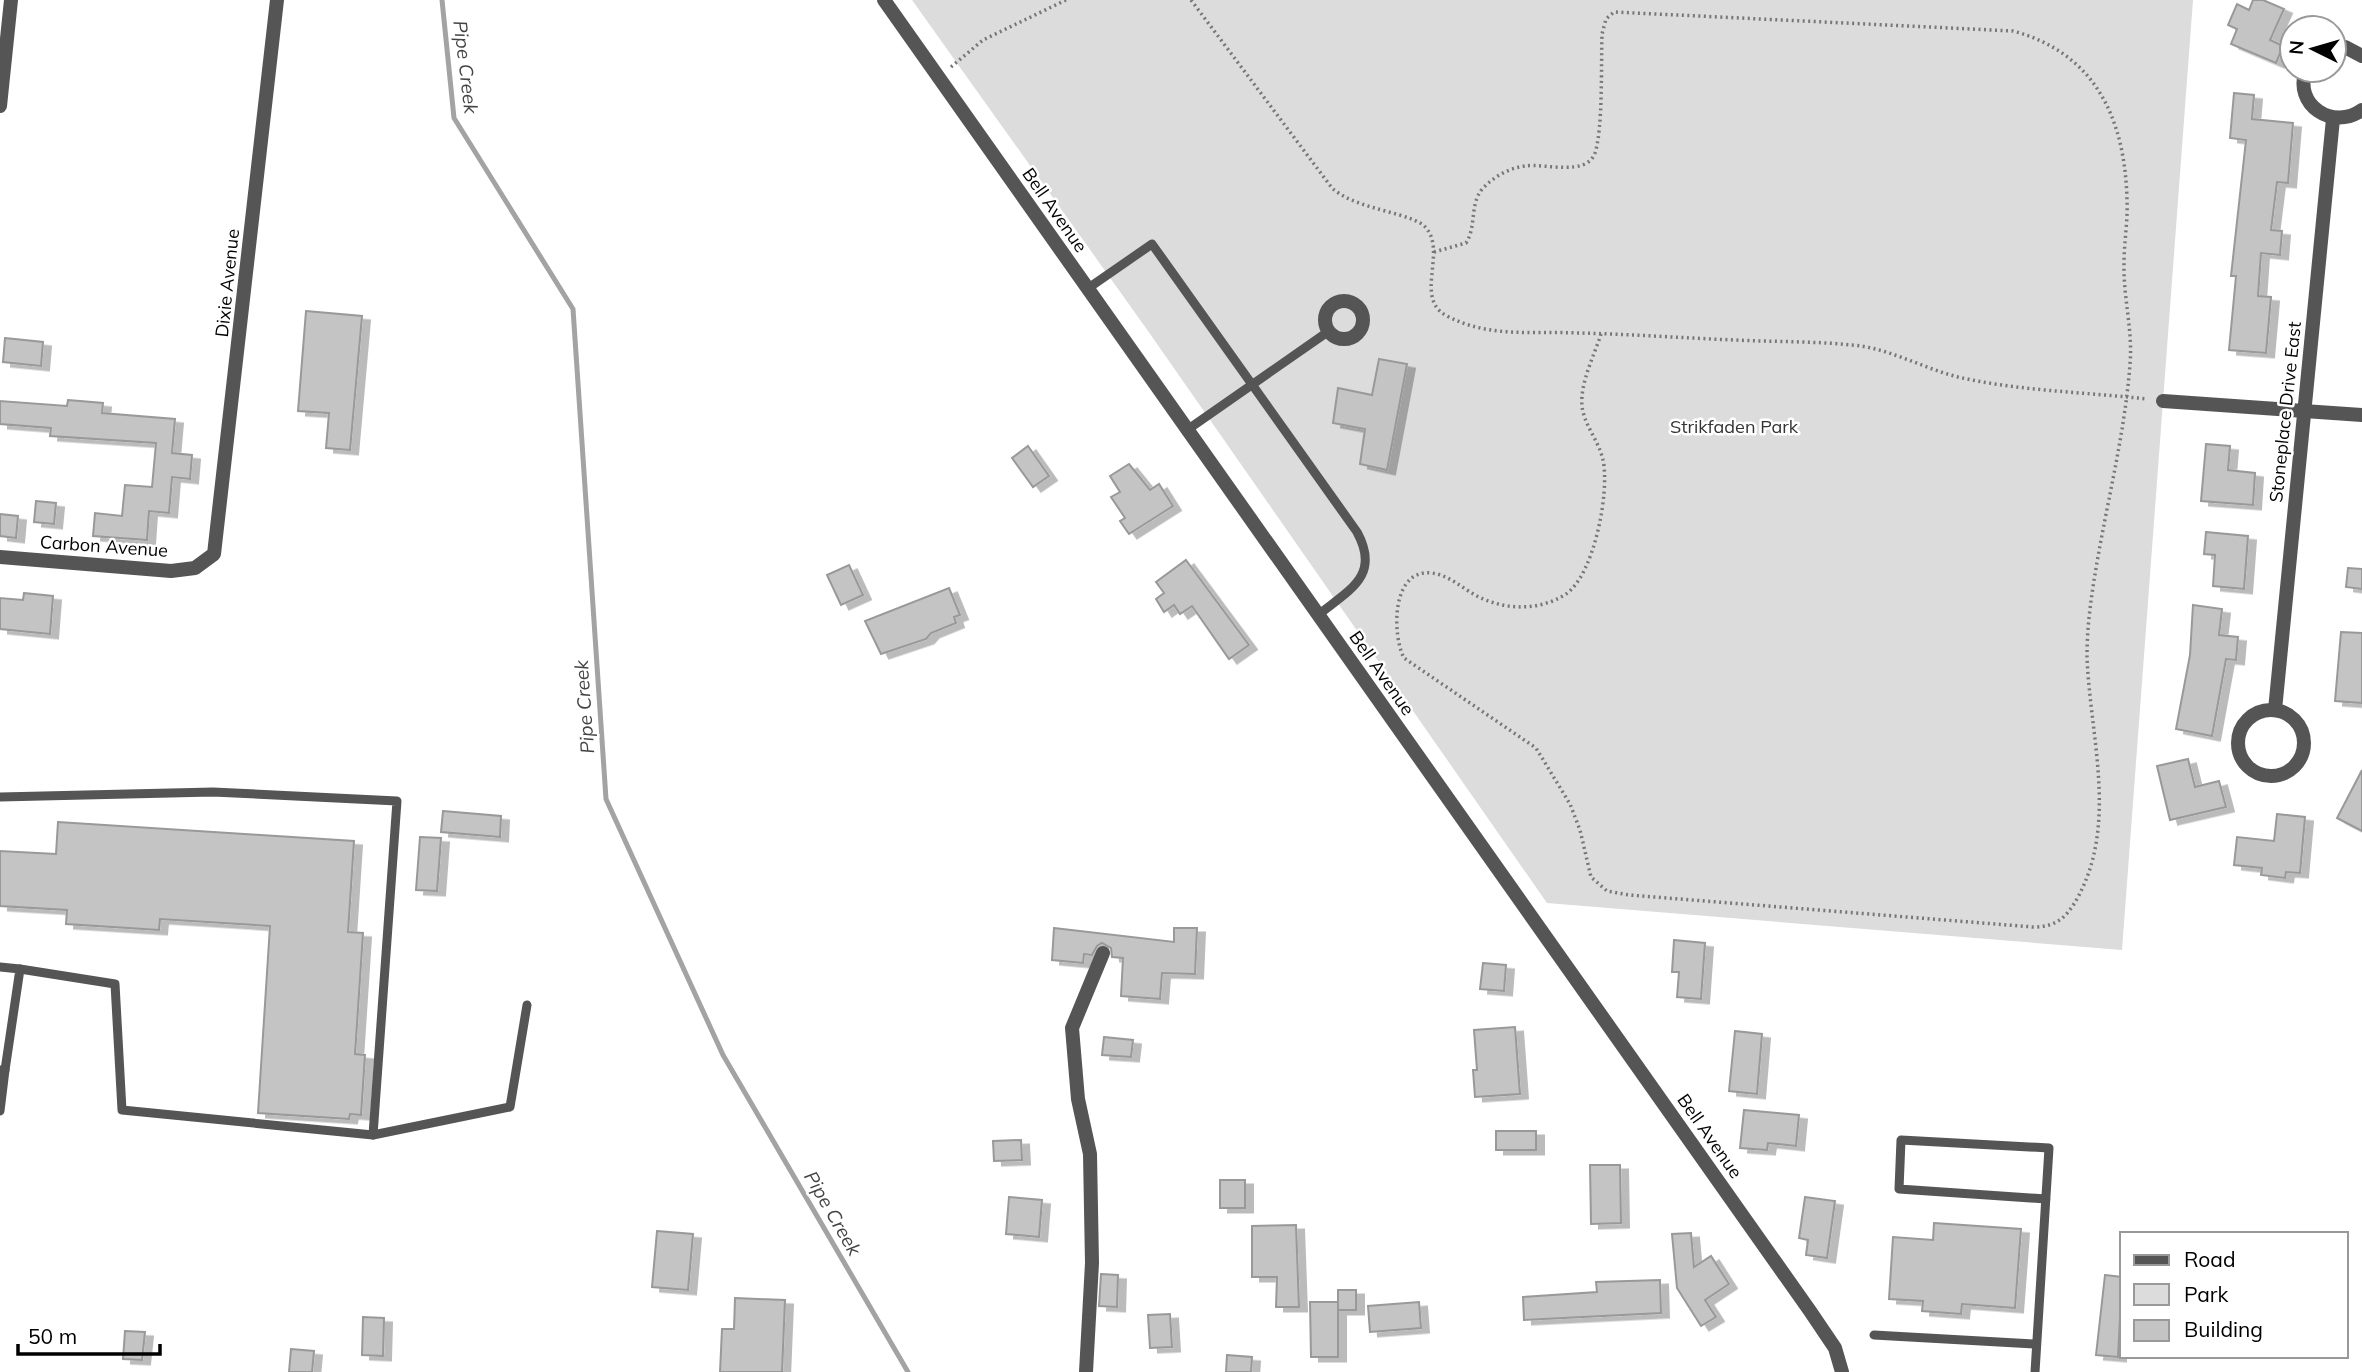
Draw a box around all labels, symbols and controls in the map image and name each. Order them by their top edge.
north arrow [2278,14,2348,84]
water label: Pipe Creek [448,19,484,116]
text: N [2283,39,2309,56]
street label: Bell Avenue [1017,163,1093,257]
street label: Dixie Avenue [210,228,244,338]
street label: Stoneplace Drive East [2264,320,2306,504]
park label: Strikfaden Park [1670,415,1799,438]
street label: Carbon Avenue [39,530,169,562]
street label: Bell Avenue [1344,626,1420,720]
water label: Pipe Creek [569,658,599,755]
street label: Bell Avenue [1672,1089,1748,1183]
water label: Pipe Creek [799,1166,867,1261]
legend [2120,1232,2348,1358]
text: Road [2184,1246,2235,1272]
text: Park [2184,1281,2228,1307]
scale bar [18,1312,159,1356]
text: Building [2184,1316,2263,1342]
text: 50 m [28,1323,77,1349]

